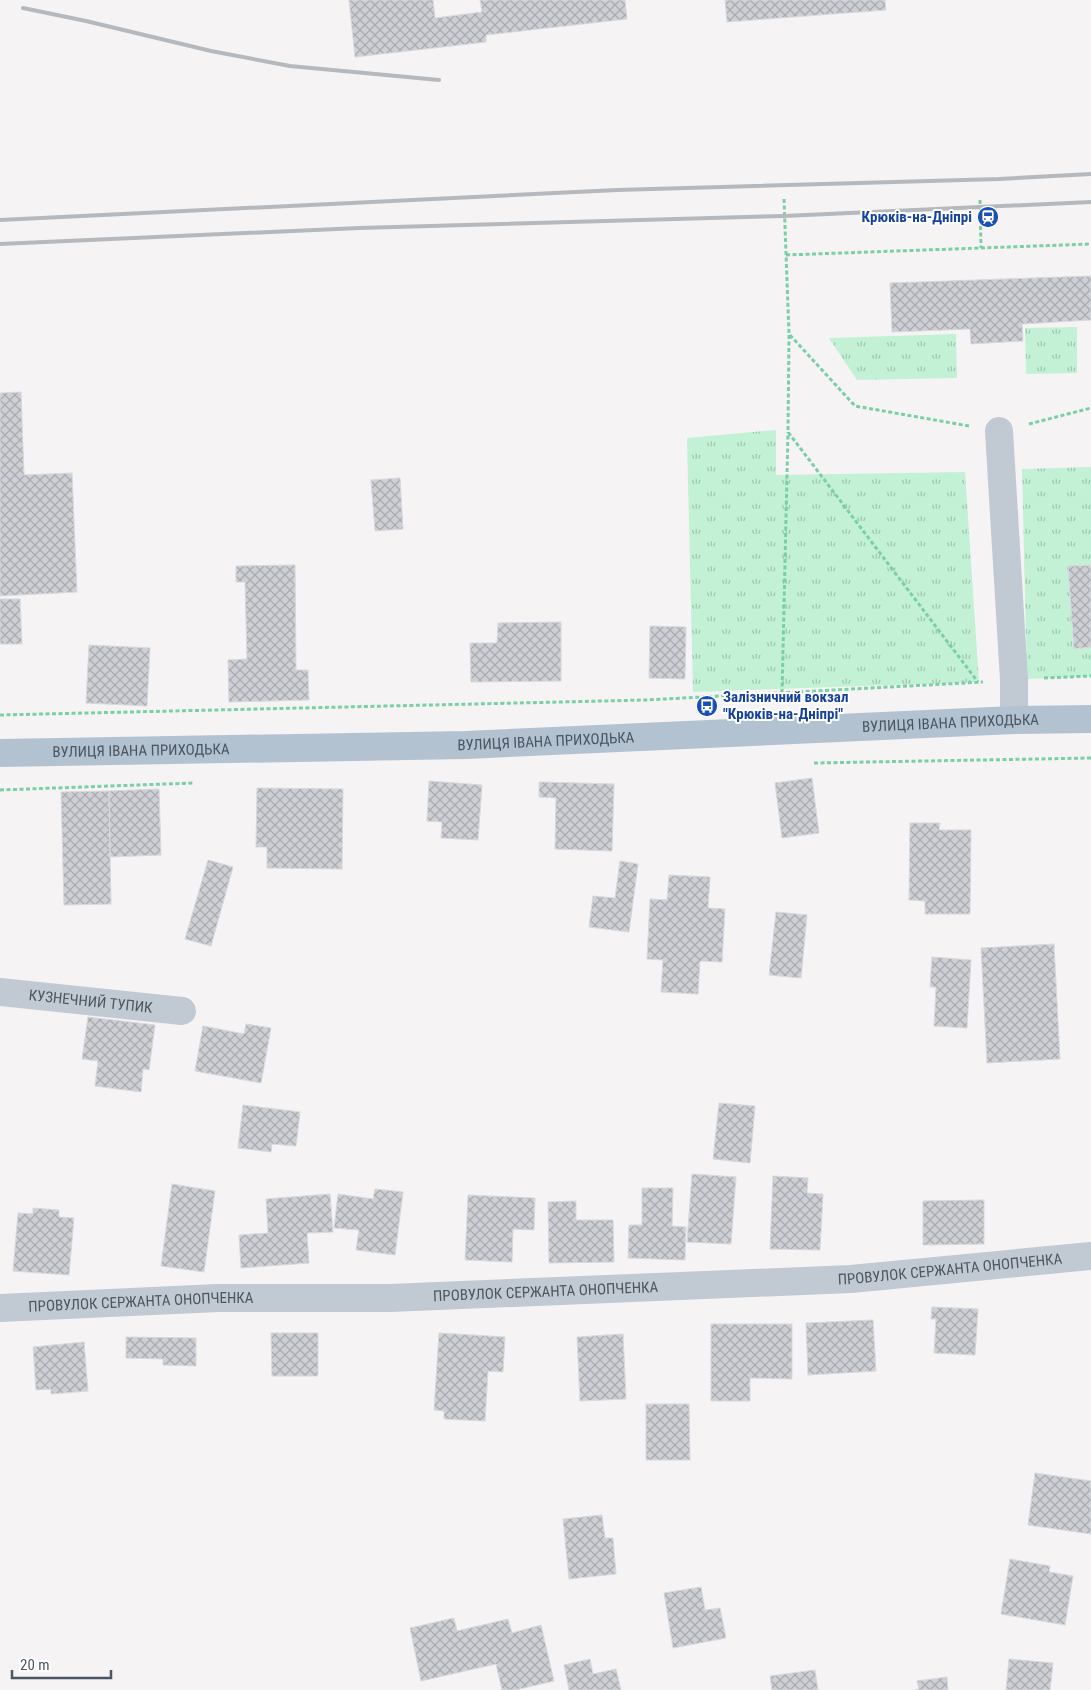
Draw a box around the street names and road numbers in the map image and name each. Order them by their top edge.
street label: ВУЛИЦЯ ІВАНА ПРИХОДЬКА [862,711,1039,736]
street label: ВУЛИЦЯ ІВАНА ПРИХОДЬКА [457,728,635,754]
street label: ВУЛИЦЯ ІВАНА ПРИХОДЬКА [52,740,230,761]
street label: КУЗНЕЧНИЙ ТУПИК [28,986,154,1017]
street label: ПРОВУЛОК СЕРЖАНТА ОНОПЧЕНКА [837,1250,1063,1289]
street label: ПРОВУЛОК СЕРЖАНТА ОНОПЧЕНКА [433,1278,659,1305]
street label: ПРОВУЛОК СЕРЖАНТА ОНОПЧЕНКА [28,1289,254,1316]

